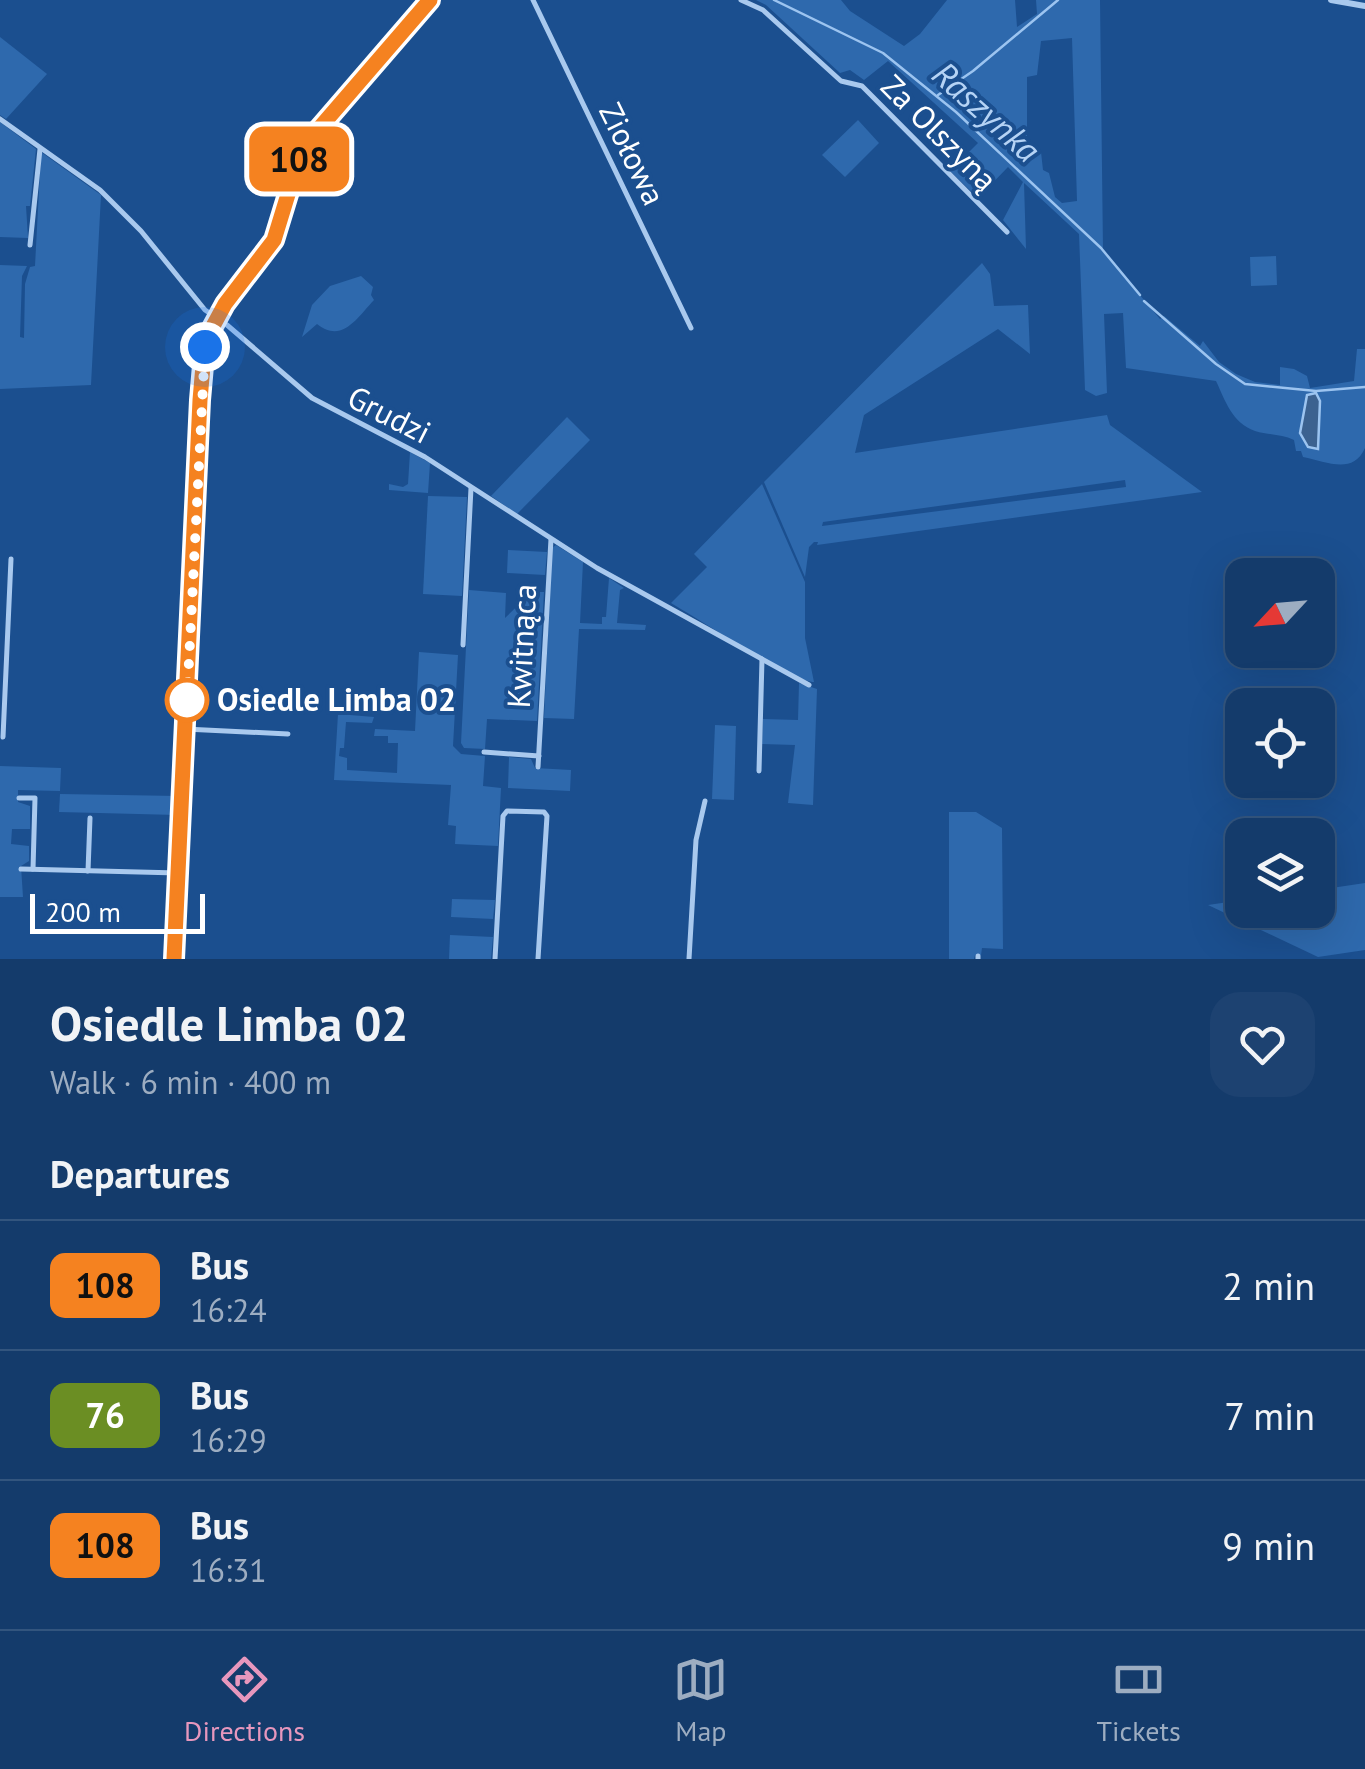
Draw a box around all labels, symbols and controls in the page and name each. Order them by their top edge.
water label: Raszynka [923,51,1050,172]
street label: Za Olszyną [872,65,1007,200]
street label: Ziołowa [590,95,676,212]
line badge: 108 [242,126,356,192]
text: 108 [269,136,329,182]
your location [180,322,230,372]
street label: Grudzi [341,375,438,453]
north arrow [1225,558,1335,668]
map controls [1225,558,1335,928]
street label: Kwitnąca [497,583,545,709]
place label: Osiedle Limba 02 [217,678,456,720]
marker: Osiedle Limba 02 [166,679,208,721]
button: locate [1225,688,1335,798]
button: layers [1225,818,1335,928]
scale bar [30,889,205,934]
text: 200 m [45,893,121,930]
text: Osiedle Limba 02 [50,992,409,1054]
button: heart [1210,992,1315,1097]
text: Walk · 6 min · 400 m [50,1061,331,1103]
text: Departures [50,1149,230,1198]
text: Bus [190,1240,249,1289]
text: 2 min [1222,1261,1315,1310]
text: 108 [75,1262,135,1308]
text: 16:24 [190,1289,267,1331]
text: Bus [190,1370,249,1419]
text: 7 min [1224,1391,1315,1440]
text: 76 [85,1392,125,1438]
text: 16:29 [190,1419,267,1461]
text: Bus [190,1500,249,1549]
text: 9 min [1222,1521,1315,1570]
text: 108 [75,1522,135,1568]
text: 16:31 [190,1549,267,1591]
tab: Directions [184,1652,305,1749]
tab: Map [673,1652,728,1749]
tab: Tickets [1097,1652,1181,1749]

